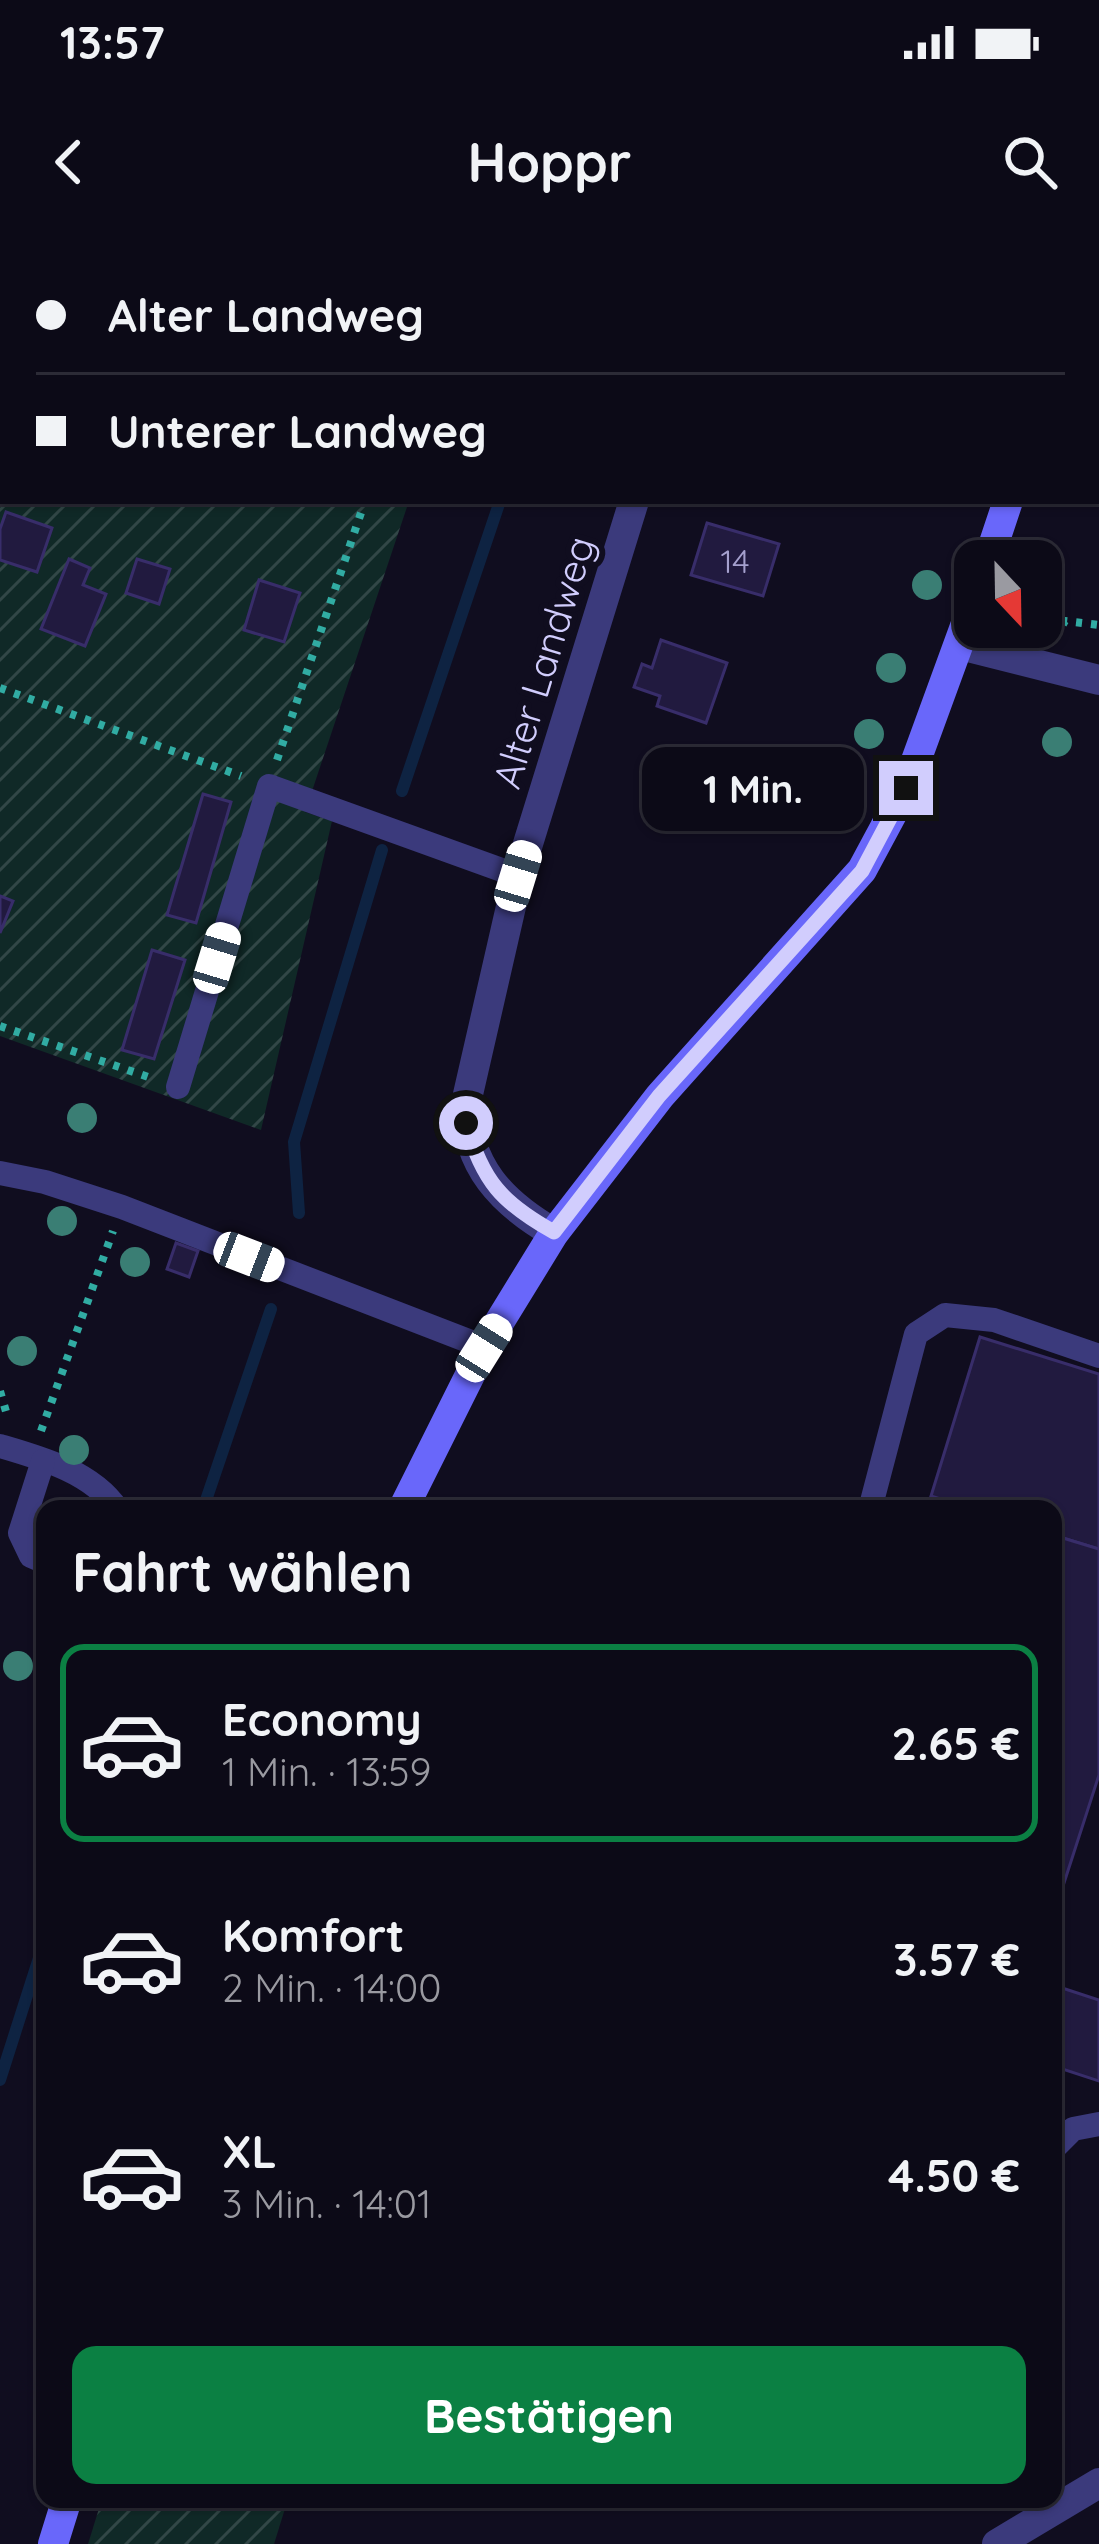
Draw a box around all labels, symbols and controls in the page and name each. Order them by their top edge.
text: 13:57 [60,14,165,70]
text: Hoppr [468,128,631,196]
icon: back [36,129,102,195]
icon: search [997,129,1063,195]
text: Alter Landweg [108,287,424,343]
text: Unterer Landweg [108,403,487,459]
street label: Alter Landweg [481,530,605,794]
house number: 14 [720,540,750,581]
north arrow [954,540,1062,648]
map controls [954,540,1062,648]
callout: 1 Min. [642,746,864,830]
route end [879,761,933,815]
text: 1 Min. [703,764,803,813]
car [490,836,546,916]
car [189,918,245,998]
route start [439,1096,493,1150]
car [209,1227,289,1287]
car [450,1308,518,1388]
text: Fahrt wählen [72,1538,413,1606]
icon: car [78,1689,186,1797]
text: Economy [222,1691,422,1747]
text: 2.65 € [892,1715,1020,1771]
text: 1 Min. · 13:59 [222,1747,431,1796]
icon: car [78,1905,186,2013]
text: Komfort [222,1907,404,1963]
text: 3.57 € [893,1931,1020,1987]
text: 2 Min. · 14:00 [222,1963,441,2012]
icon: car [78,2121,186,2229]
text: XL [222,2123,277,2179]
text: 4.50 € [888,2147,1020,2203]
text: 3 Min. · 14:01 [222,2179,432,2228]
button: Bestätigen [72,2346,1026,2484]

